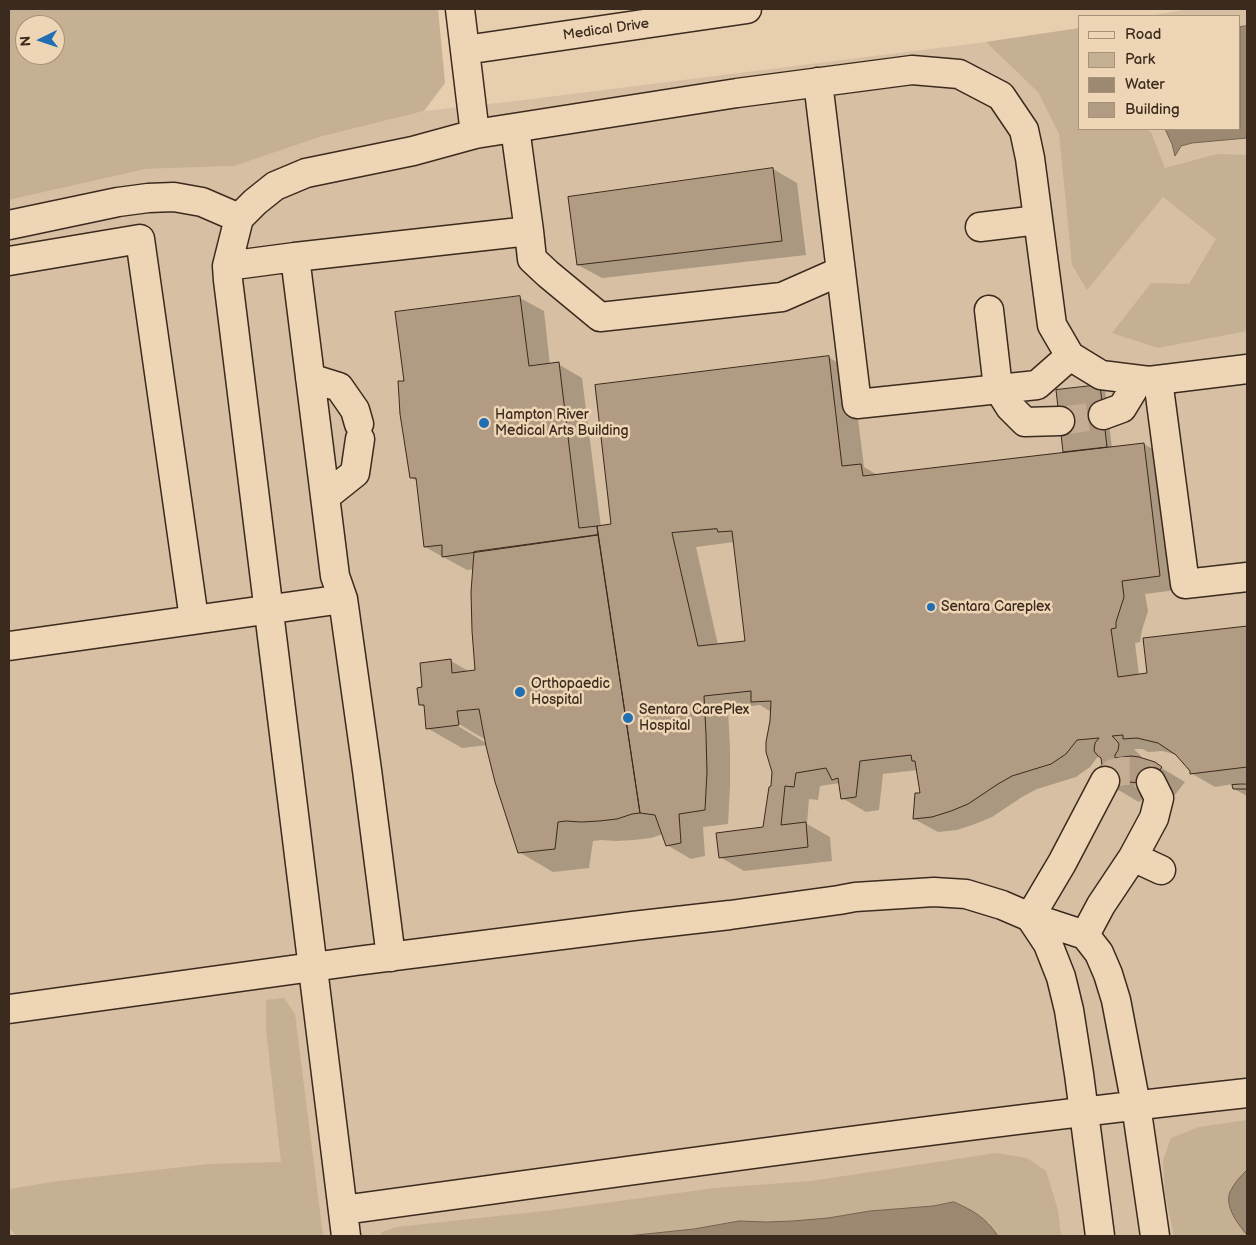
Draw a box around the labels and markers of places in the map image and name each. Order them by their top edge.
place label: Hampton River Medical Arts Building [495,407,629,440]
marker: Hampton River Medical Arts Building [477,416,491,430]
place label: Sentara Careplex [941,599,1051,615]
marker: Sentara Careplex [925,601,937,613]
place label: Orthopaedic Hospital [531,676,610,709]
marker: Orthopaedic Hospital [513,685,527,699]
place label: Sentara CarePlex Hospital [639,702,749,734]
marker: Sentara CarePlex Hospital [621,711,635,725]

